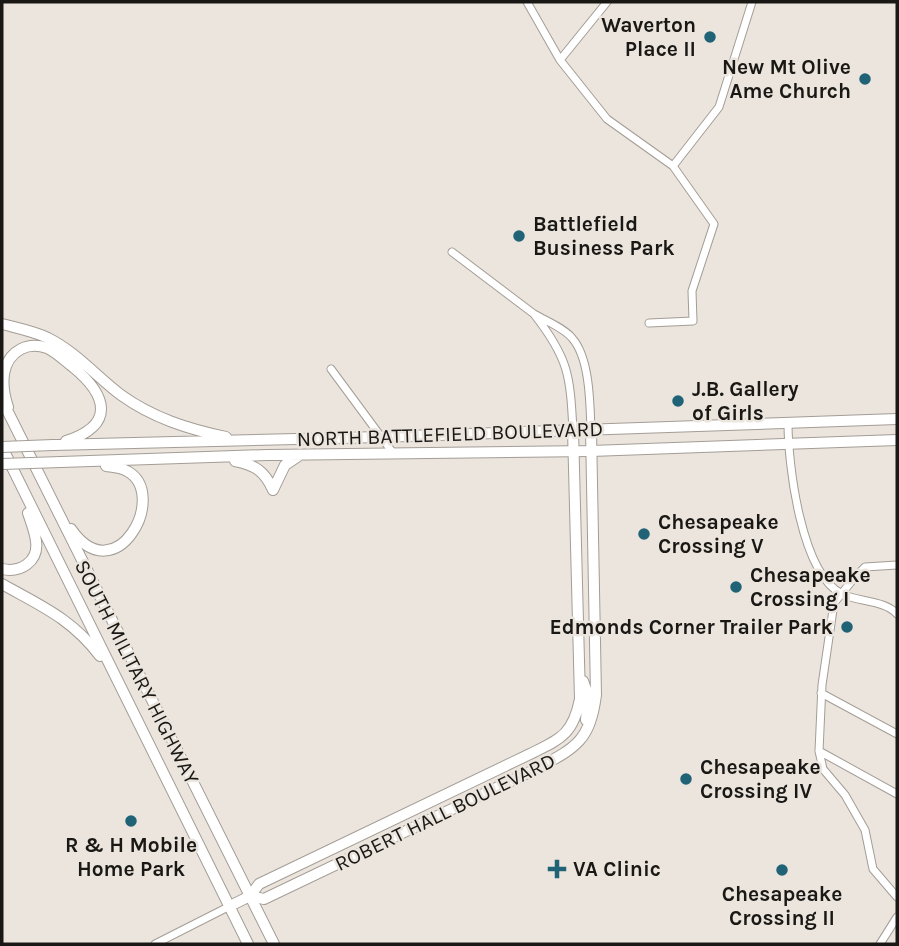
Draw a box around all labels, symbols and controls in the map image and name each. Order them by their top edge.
place label: Waverton Place II [601,13,696,61]
marker: Waverton Place II [702,29,718,45]
place label: New Mt Olive Ame Church [722,55,851,103]
marker: New Mt Olive Ame Church [857,71,873,87]
place label: Battlefield Business Park [533,212,675,260]
marker: Battlefield Business Park [511,228,527,244]
place label: J.B. Gallery of Girls [692,377,799,425]
marker: J.B. Gallery of Girls [670,393,686,409]
street label: NORTH BATTLEFIELD BOULEVARD [296,417,604,451]
place label: Chesapeake Crossing V [658,510,779,558]
marker: Chesapeake Crossing V [636,526,652,542]
street label: SOUTH MILITARY HIGHWAY [70,556,204,789]
place label: Chesapeake Crossing I [750,563,871,611]
marker: Chesapeake Crossing I [728,579,744,595]
place label: Edmonds Corner Trailer Park [549,615,834,639]
marker: Edmonds Corner Trailer Park [839,619,855,635]
street label: ROBERT HALL BOULEVARD [331,748,559,876]
place label: Chesapeake Crossing IV [700,755,821,803]
marker: Chesapeake Crossing IV [678,771,694,787]
marker: R & H Mobile Home Park [123,813,139,829]
place label: R & H Mobile Home Park [65,833,197,881]
place label: VA Clinic [573,857,661,881]
marker: VA Clinic [547,859,567,879]
marker: Chesapeake Crossing II [774,862,790,878]
place label: Chesapeake Crossing II [722,882,842,930]

